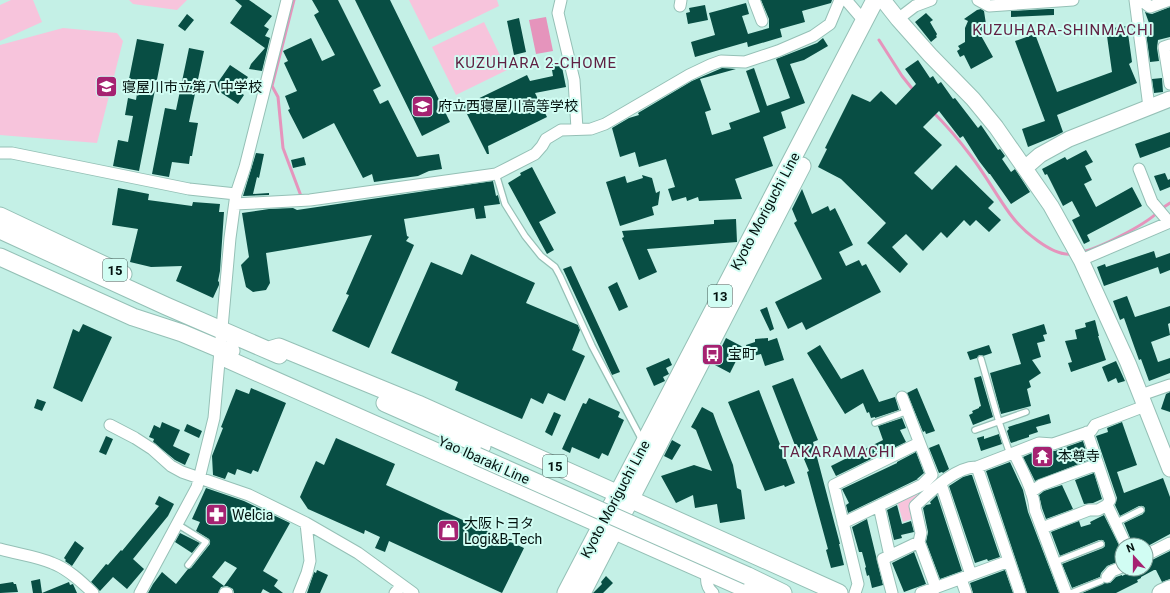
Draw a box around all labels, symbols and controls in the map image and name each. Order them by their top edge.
district label: KUZUHARA-SHINMACHI [972,21,1154,39]
district label: KUZUHARA 2-CHOME [455,54,617,72]
school or university icon: 寝屋川市立第八中学校 [93,74,119,100]
place label: 寝屋川市立第八中学校 [122,79,262,95]
school or university icon: 府立西寝屋川高等学校 [409,93,435,119]
place label: 府立西寝屋川高等学校 [438,98,578,114]
street label: Kyoto Moriguchi Line [727,149,803,273]
road number: 15 [103,259,127,281]
road number: 13 [708,285,732,307]
bus stop icon: 宝町 [699,341,725,367]
place label: 宝町 [728,346,756,362]
street label: Yao Ibaraki Line [436,433,532,487]
street label: Kyoto Moriguchi Line [577,437,653,561]
district label: TAKARAMACHI [781,443,895,461]
temple icon: 本尊寺 [1029,443,1055,469]
place label: 本尊寺 [1058,448,1100,464]
road number: 15 [543,455,567,477]
pharmacy icon: Welcia [203,502,229,528]
place label: Welcia [232,507,273,523]
place label: 大阪トヨタ Logi&B-Tech [464,515,542,547]
shop icon: 大阪トヨタ Logi&B-Tech [436,518,462,544]
north arrow [1114,537,1154,577]
text: N [1125,541,1137,556]

